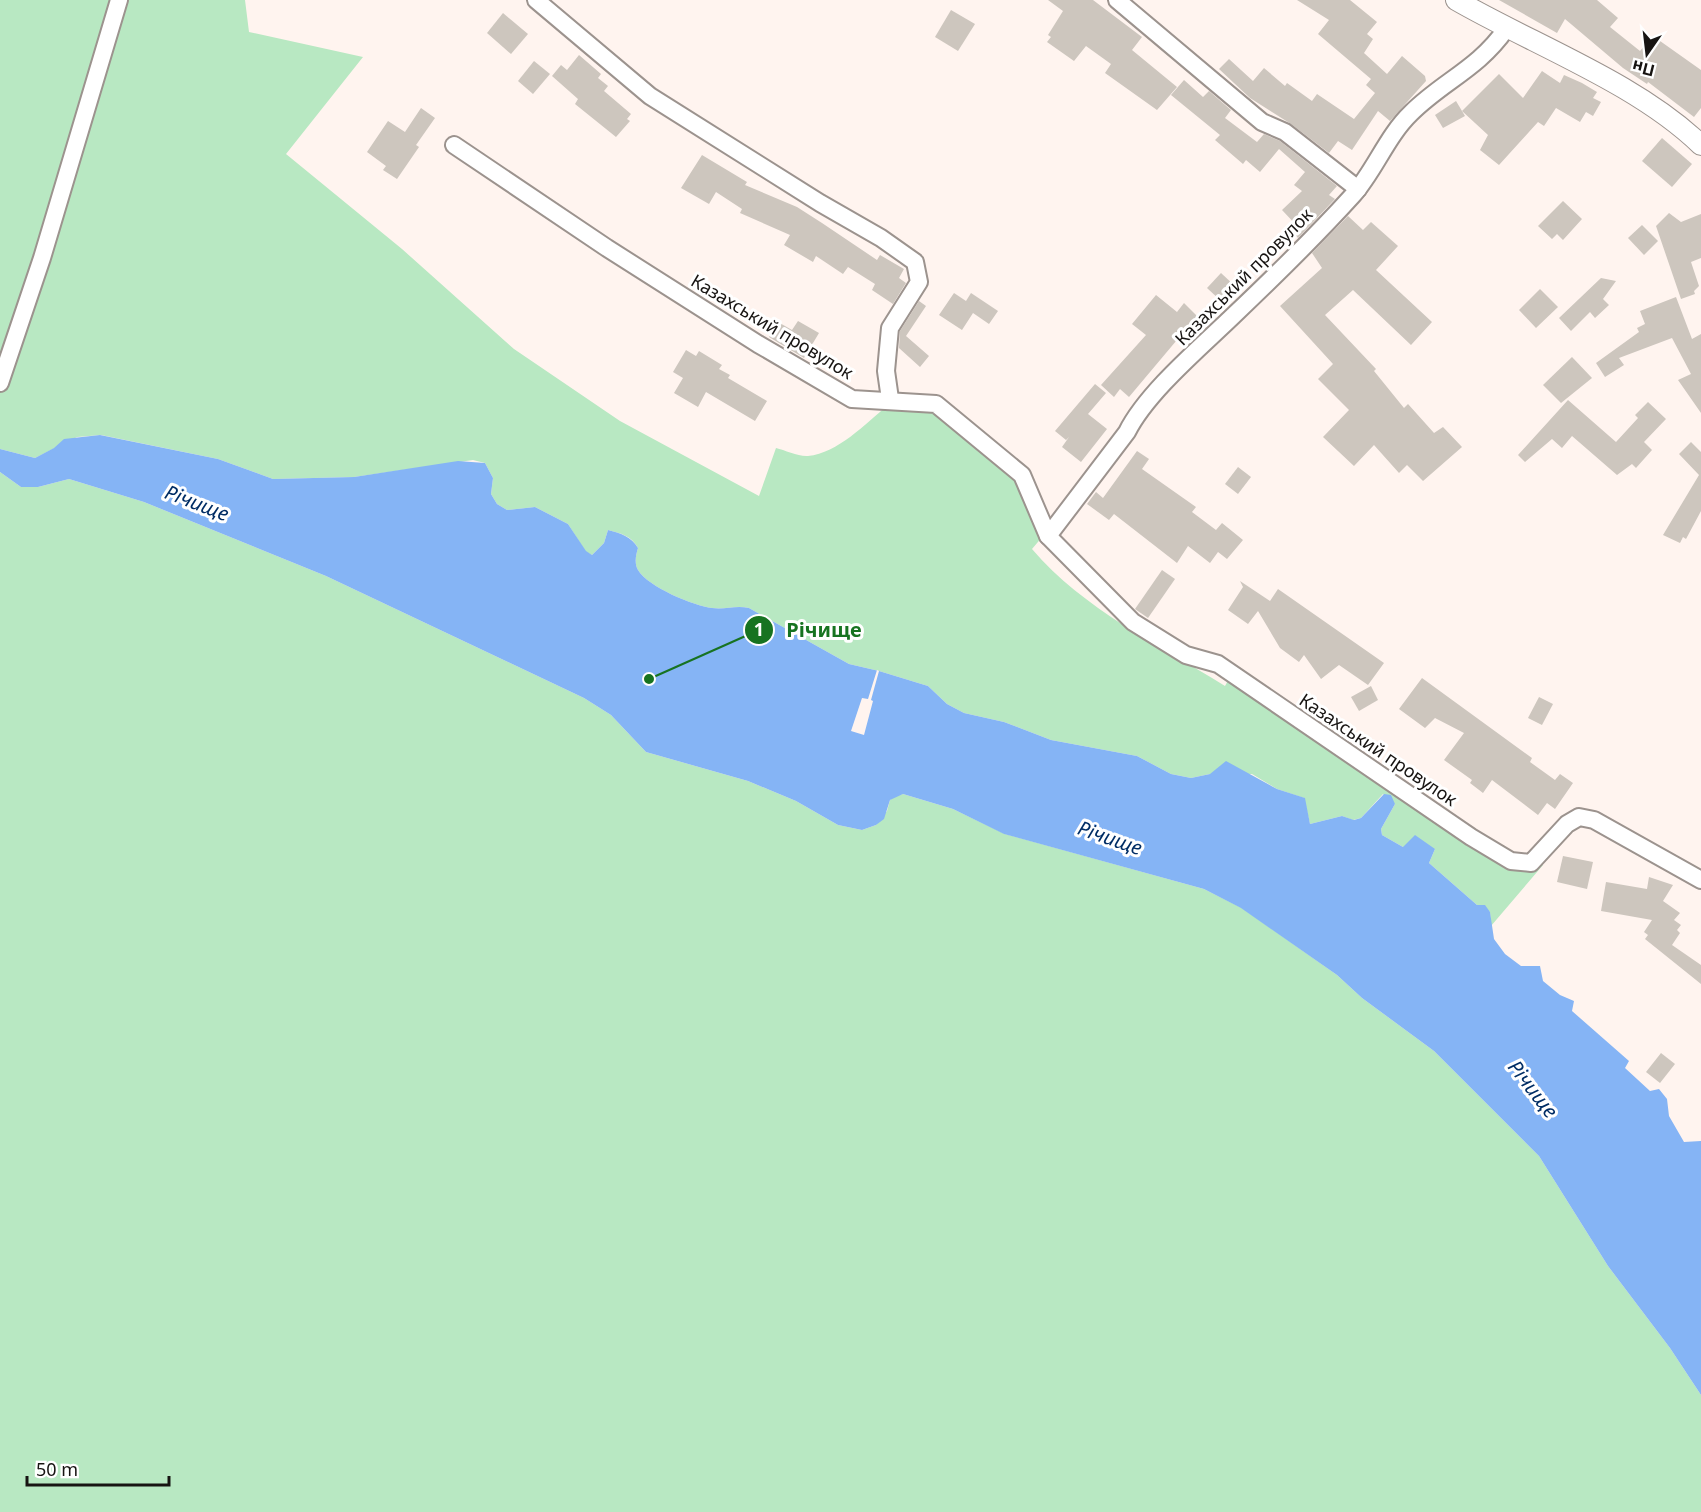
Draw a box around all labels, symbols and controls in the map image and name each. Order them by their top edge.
north arrow [1617,24,1677,84]
text: Пн [1630,55,1657,82]
street label: Казахський провулок [1169,202,1318,350]
street label: Казахський провулок [687,268,858,384]
water label: Річище [161,478,233,527]
callout: Річище [744,611,874,649]
text: Річище [786,616,862,643]
text: 1 [754,617,764,641]
street label: Казахський провулок [1295,687,1462,811]
water label: Річище [1074,814,1146,861]
water label: Річище [1502,1054,1565,1123]
scale bar [27,1449,170,1487]
text: 50 m [36,1457,78,1481]

